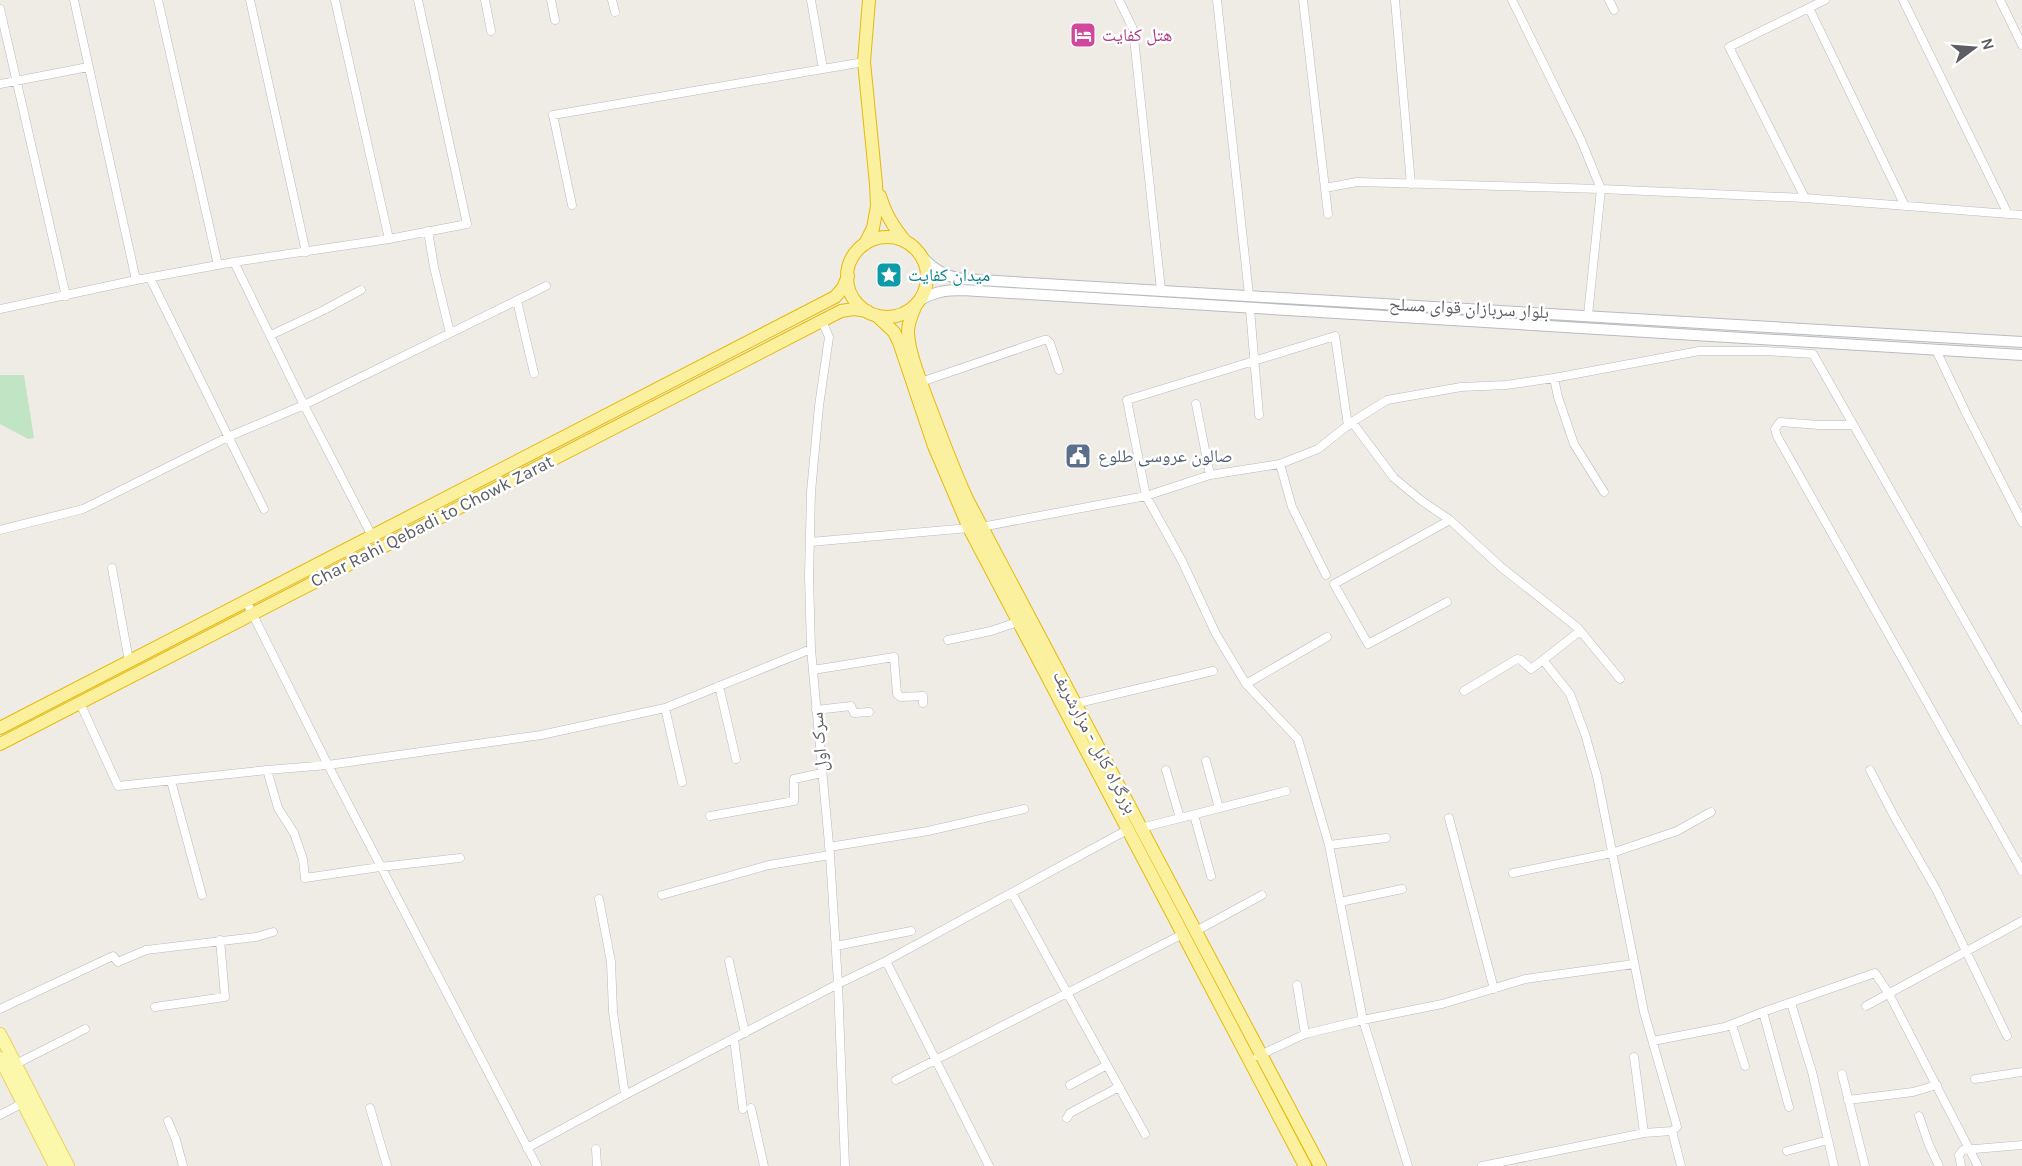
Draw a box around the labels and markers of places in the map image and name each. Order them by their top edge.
hotel icon: هتل کفایت [1068,20,1098,50]
place label: هتل کفایت [1102,24,1172,46]
place icon: میدان کفایت [874,260,904,290]
place label: میدان کفایت [908,264,990,286]
public building icon: صالون عروسی طلوع [1063,441,1093,471]
place label: صالون عروسی طلوع [1098,445,1233,467]

